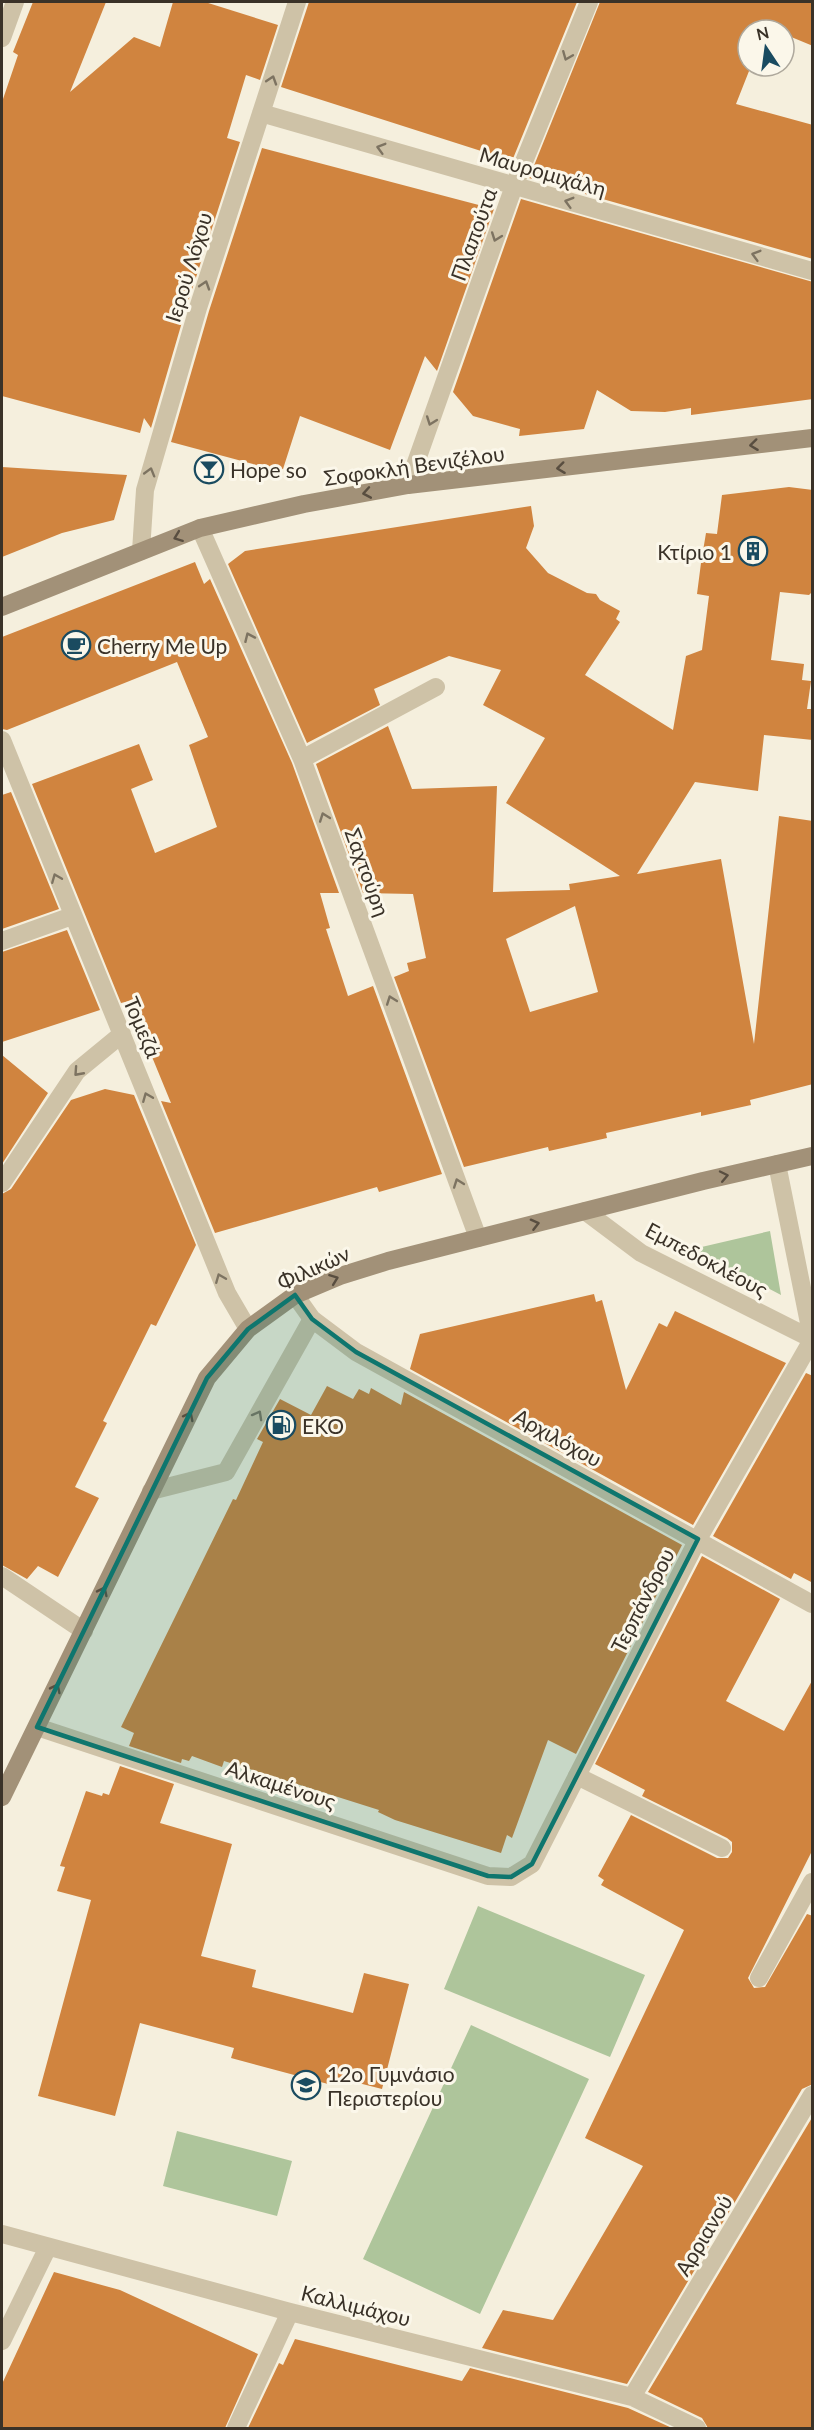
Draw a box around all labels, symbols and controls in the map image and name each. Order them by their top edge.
north arrow [736,18,796,78]
text: N [754,22,771,44]
one-way arrow [562,49,574,60]
one-way arrow [264,75,277,86]
street label: Μαυρομιχάλη [477,141,609,201]
one-way arrow [376,143,387,155]
street label: Πλαπούτα [445,184,502,284]
one-way arrow [564,196,574,209]
street label: Ιερού Λόχου [159,209,217,325]
one-way arrow [491,231,504,242]
one-way arrow [751,250,762,262]
one-way arrow [198,280,210,291]
one-way arrow [426,415,439,426]
one-way arrow [750,438,759,451]
street label: Σοφοκλή Βενιζέλου [322,440,506,490]
bar icon: Hope so [193,453,225,485]
place label: Hope so [230,457,307,482]
one-way arrow [556,461,565,473]
one-way arrow [143,467,155,478]
one-way arrow [363,486,372,498]
one-way arrow [173,530,184,542]
building icon: Κτίριο 1 [737,535,769,567]
place label: Κτίριο 1 [657,539,732,564]
cafe icon: Cherry Me Up [60,629,92,661]
place label: Cherry Me Up [97,633,227,658]
one-way arrow [244,633,256,644]
one-way arrow [318,812,331,823]
street label: Σαχτούρη [341,825,395,919]
one-way arrow [51,873,64,884]
street label: Τομεζά [119,993,167,1062]
one-way arrow [385,995,398,1006]
one-way arrow [74,1066,85,1076]
one-way arrow [142,1092,154,1103]
one-way arrow [718,1170,728,1183]
one-way arrow [452,1178,465,1189]
street label: Εμπεδοκλέους [642,1216,772,1302]
one-way arrow [529,1218,539,1231]
street label: Φιλικών [273,1240,353,1294]
one-way arrow [215,1273,228,1283]
one-way arrow [328,1274,339,1286]
street label: Αρχιλόχου [510,1403,606,1471]
fuel station icon: EKO [265,1409,297,1441]
one-way arrow [181,1411,193,1422]
one-way arrow [251,1411,262,1421]
place label: EKO [302,1413,344,1438]
street label: Τερπάνδρου [605,1544,679,1656]
one-way arrow [96,1587,107,1598]
one-way arrow [49,1684,61,1695]
street label: Αλκαμένους [223,1755,339,1814]
place label: 12ο Γυμνάσιο Περιστερίου [327,2061,455,2110]
school or university icon: 12ο Γυμνάσιο Περιστερίου [290,2069,322,2101]
street label: Αρριανού [669,2190,737,2280]
street label: Καλλιμάχου [299,2279,413,2331]

